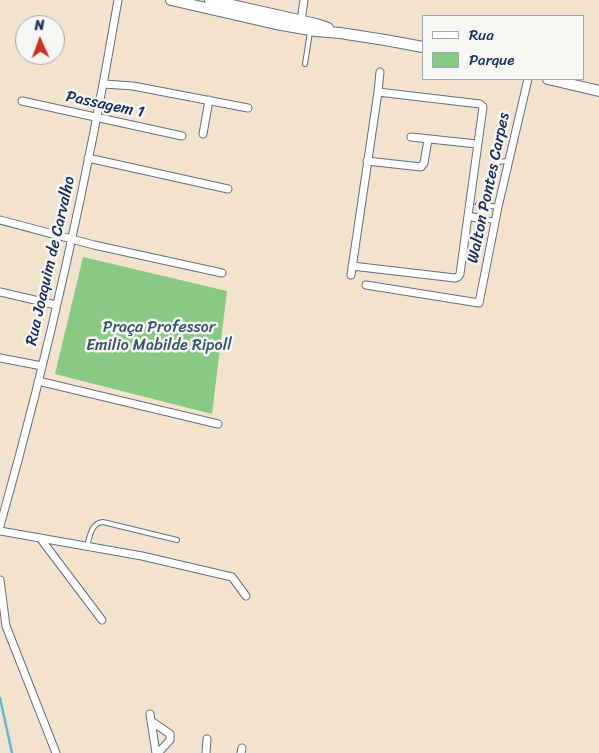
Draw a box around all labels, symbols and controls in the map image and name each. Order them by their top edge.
text: N [34,13,45,38]
north arrow [15,15,65,65]
legend [422,15,584,80]
text: Rua [469,22,494,48]
text: Parque [469,47,514,73]
street label: Passagem 1 [64,87,146,123]
street label: Walton Pontes Carpes [464,111,514,265]
street label: Rua Joaquim de Carvalho [22,175,80,347]
park label: Praça Professor Emilio Mabilde Ripoll [86,318,232,356]

